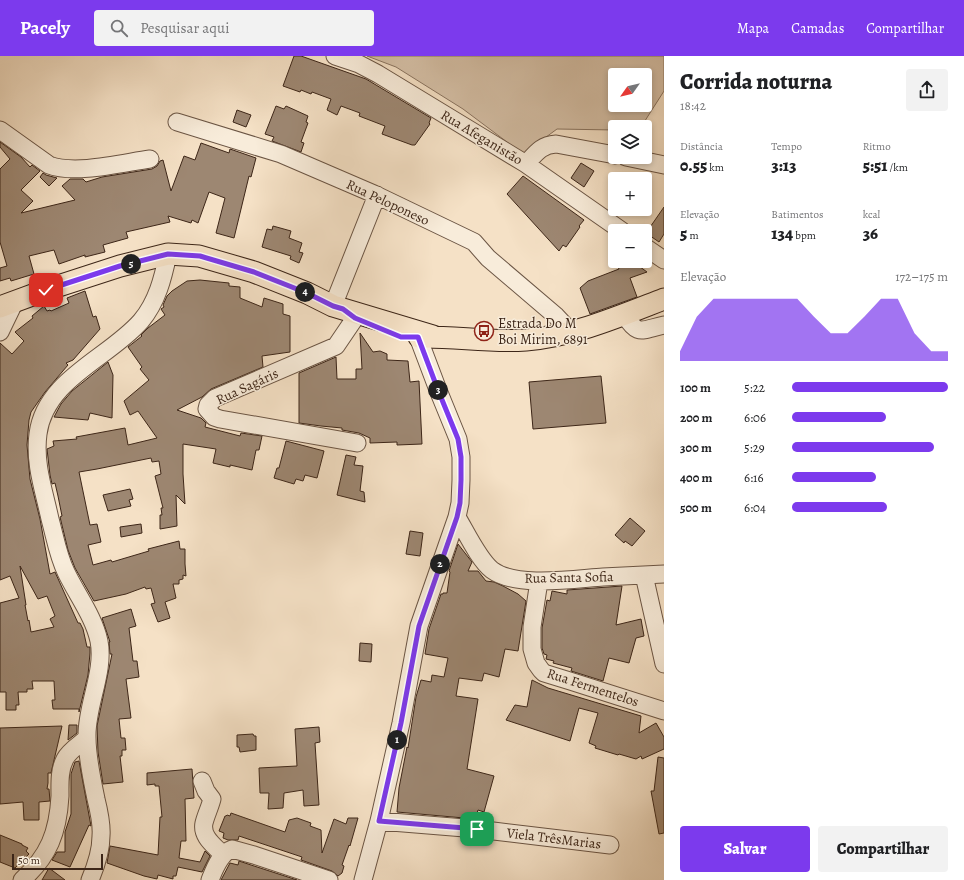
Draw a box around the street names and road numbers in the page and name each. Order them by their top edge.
street label: Rua Afeganistão [437,105,526,169]
street label: Rua Peloponeso [343,175,432,230]
street label: Rua Sagáris [213,364,282,409]
street label: Rua Santa Sofia [524,567,614,588]
street label: Rua Fermentelos [544,664,641,711]
street label: Viela TrêsMarias [505,823,602,854]

